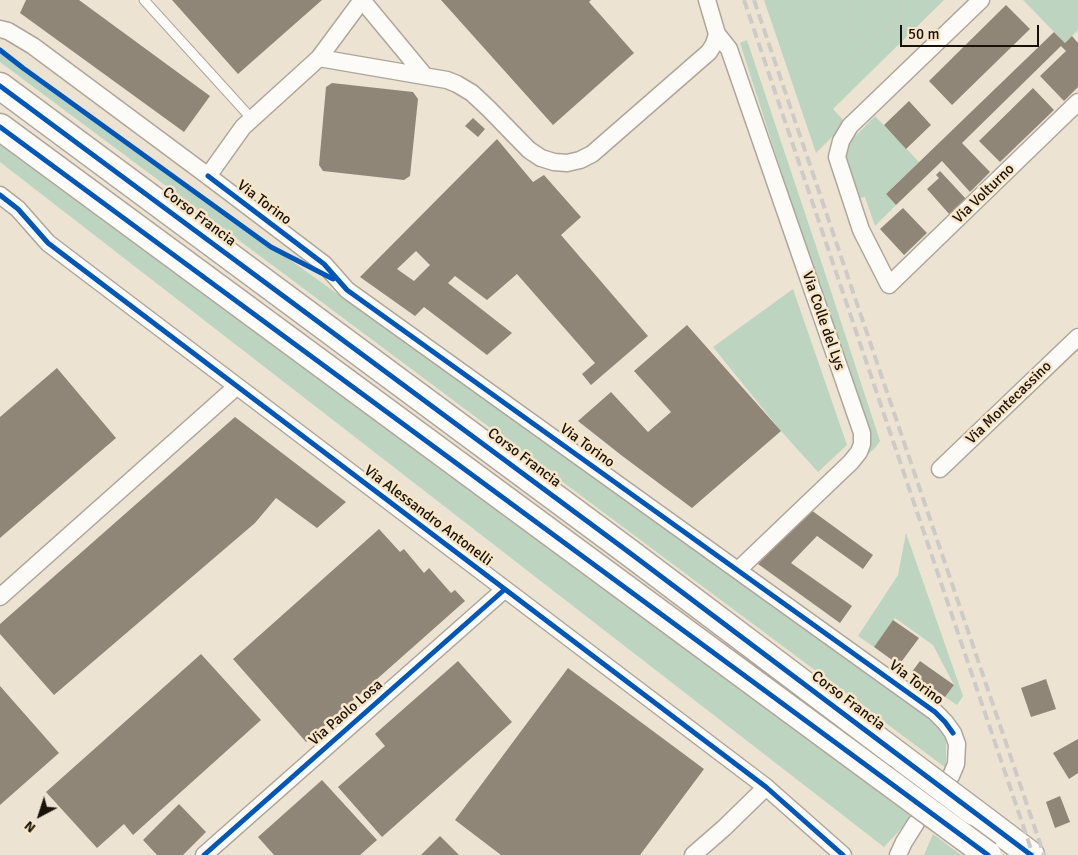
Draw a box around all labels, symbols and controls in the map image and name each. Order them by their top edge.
scale bar [903,15,1042,47]
text: 50 m [908,25,939,43]
street label: Via Volturno [950,160,1018,228]
street label: Via Torino [233,177,295,229]
street label: Corso Francia [159,183,239,251]
street label: Via Colle del Lys [798,269,848,373]
street label: Via Montecassino [962,358,1056,448]
street label: Via Torino [556,420,618,472]
street label: Corso Francia [484,424,564,492]
street label: Via Alessandro Antonelli [360,462,496,570]
street label: Via Torino [885,657,947,709]
street label: Corso Francia [808,667,888,735]
street label: Via Paolo Losa [305,676,387,750]
north arrow [15,790,65,840]
text: N [21,817,39,837]

